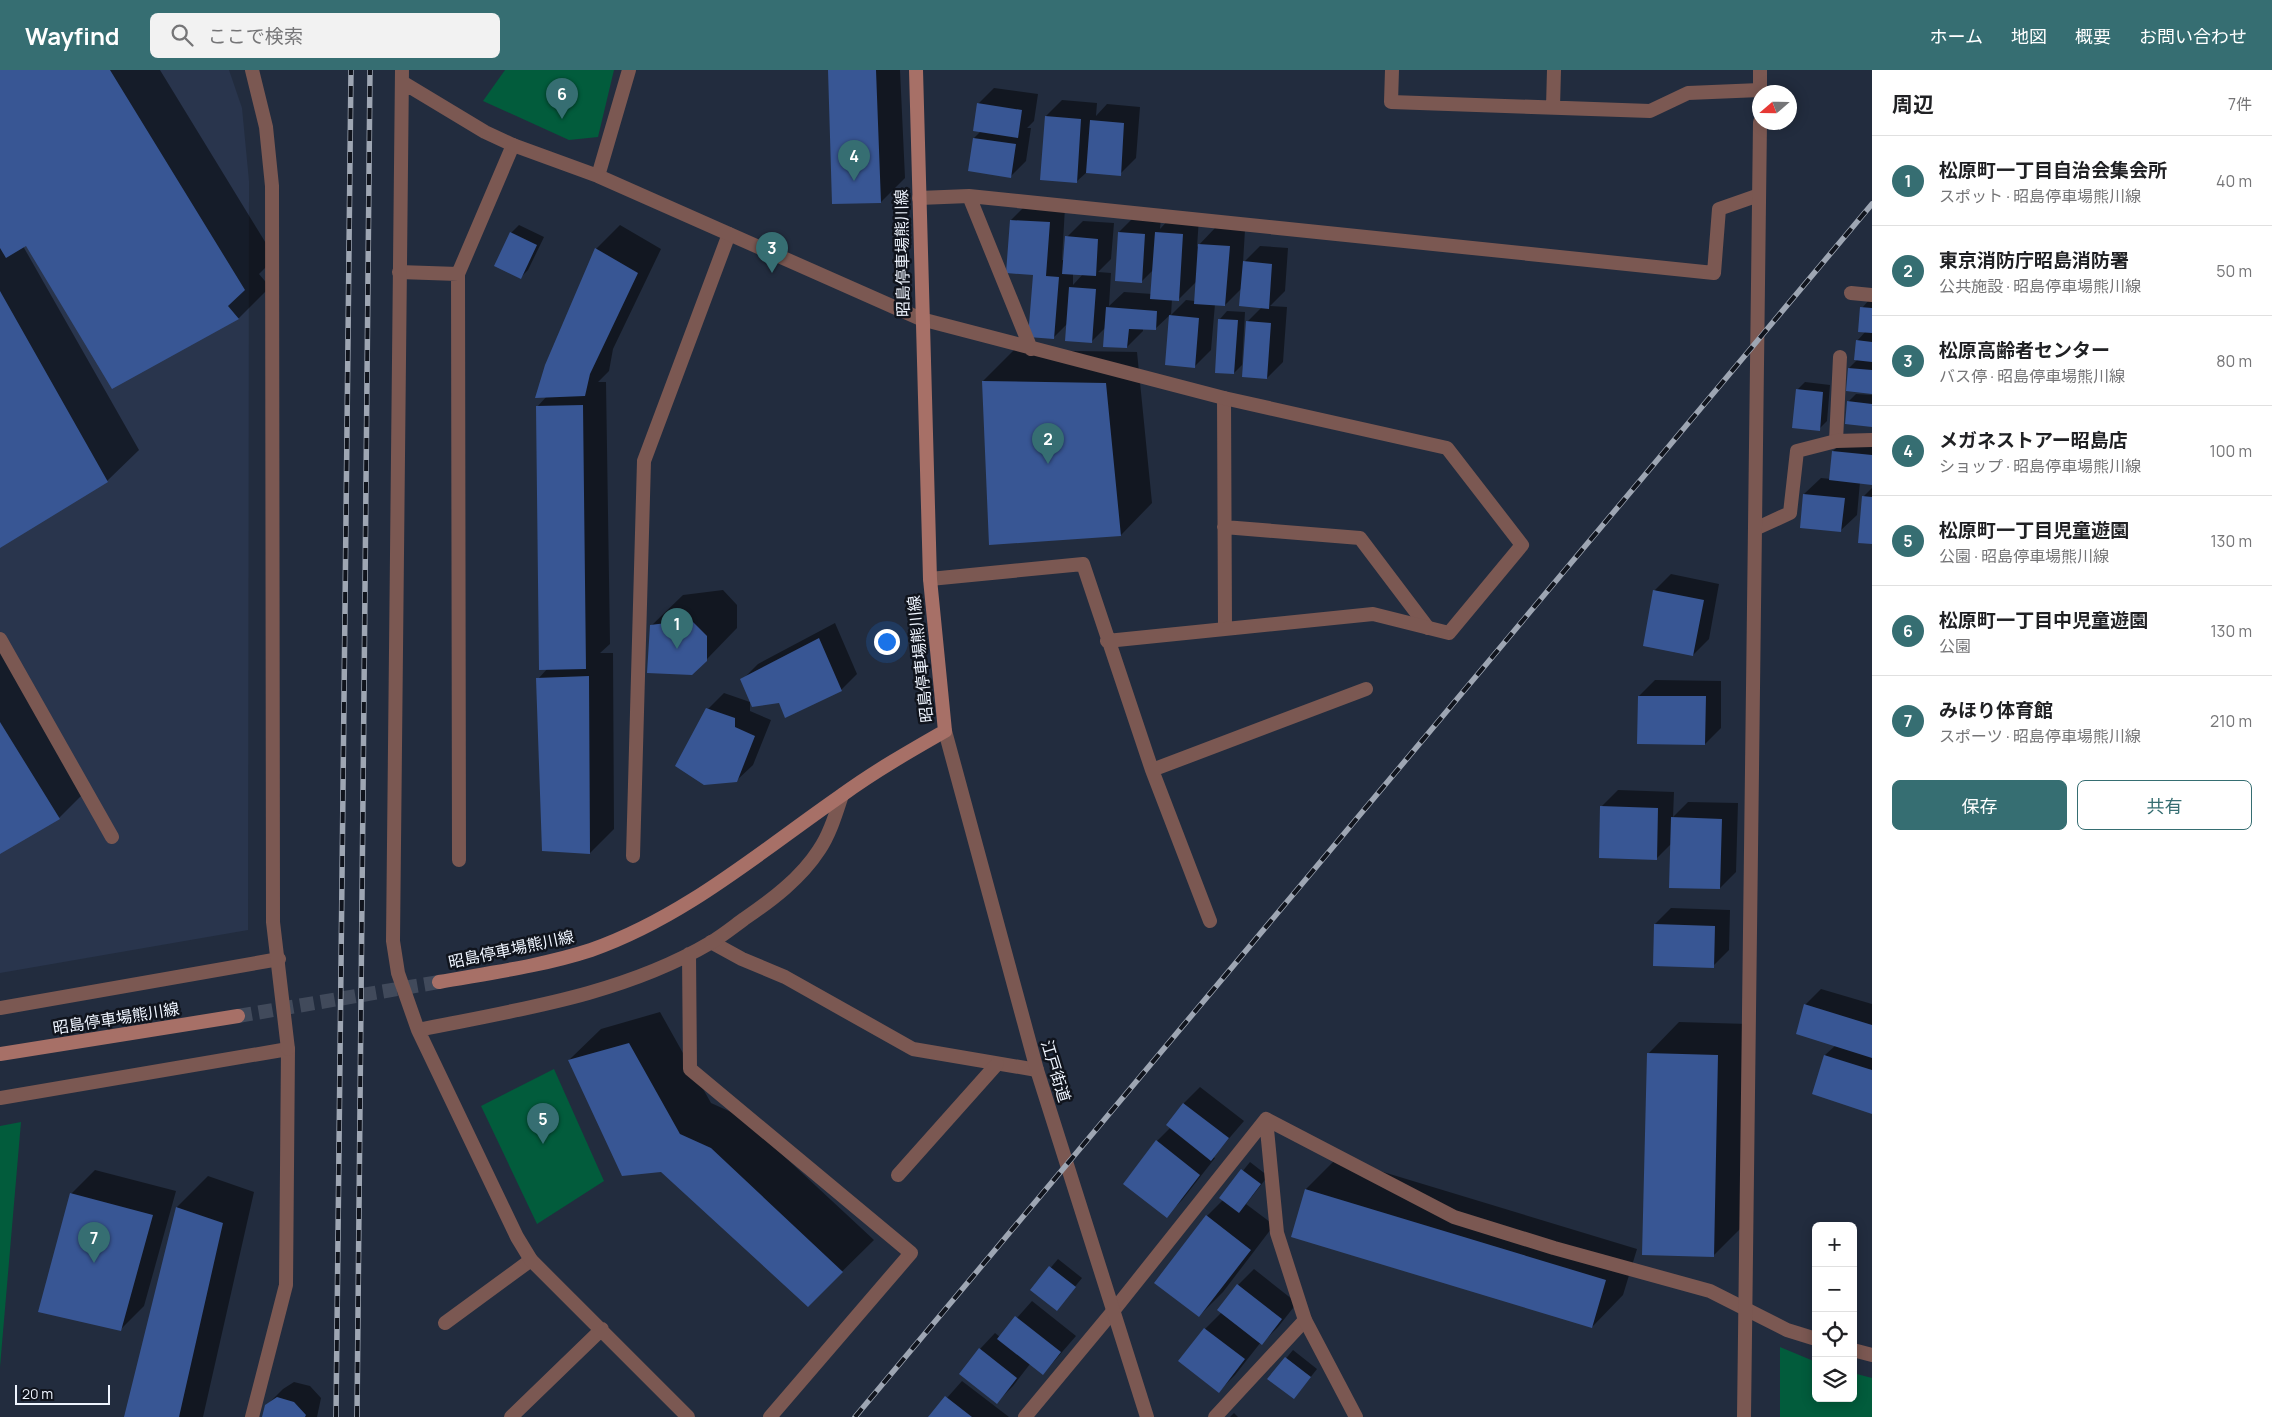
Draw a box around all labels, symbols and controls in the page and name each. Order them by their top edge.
search box [150,13,500,58]
text: Wayfind [25,19,120,52]
icon: search [168,21,196,49]
text: ここで検索 [208,23,303,49]
text: ホーム [1930,24,1983,48]
text: 地図 [2011,24,2047,48]
text: 概要 [2075,24,2111,48]
text: お問い合わせ [2139,24,2247,48]
pin: 6 [546,78,578,119]
north arrow [1752,85,1797,130]
text: 周辺 [1892,90,1934,118]
text: 7件 [2228,93,2252,115]
pin: 4 [838,140,870,181]
text: 松原町一丁目自治会集会所 [1939,157,2167,183]
text: 1 [1904,170,1912,192]
text: 40 m [2216,170,2252,192]
text: スポット · 昭島停車場熊川線 [1939,185,2141,207]
street label: 昭島停車場熊川線 [890,189,914,317]
pin: 3 [756,232,788,273]
text: 東京消防庁昭島消防署 [1939,247,2129,273]
text: 2 [1903,260,1913,282]
text: 50 m [2216,260,2252,282]
text: 公共施設 · 昭島停車場熊川線 [1939,275,2141,297]
text: 松原高齢者センター [1939,337,2110,363]
text: 3 [1903,350,1913,372]
text: 80 m [2216,350,2252,372]
text: バス停 · 昭島停車場熊川線 [1939,365,2125,387]
pin: 2 [1032,423,1064,464]
text: メガネストアー昭島店 [1939,427,2128,453]
text: 4 [1903,440,1913,462]
text: 100 m [2209,440,2252,462]
text: ショップ · 昭島停車場熊川線 [1939,455,2141,477]
text: 松原町一丁目児童遊園 [1939,517,2129,543]
text: 5 [1903,530,1913,552]
text: 130 m [2210,530,2252,552]
text: 公園 · 昭島停車場熊川線 [1939,545,2109,567]
street label: 昭島停車場熊川線 [902,594,938,724]
text: 松原町一丁目中児童遊園 [1939,607,2148,633]
pin: 1 [661,608,693,649]
text: 6 [1903,620,1913,642]
text: 130 m [2210,620,2252,642]
your location [874,629,900,655]
text: 公園 [1939,635,1971,657]
text: みほり体育館 [1939,697,2053,723]
text: 7 [1904,710,1912,732]
text: 210 m [2210,710,2252,732]
text: スポーツ · 昭島停車場熊川線 [1939,725,2141,747]
button: 保存 [1892,780,2067,830]
button: 共有 [2077,780,2252,830]
street label: 昭島停車場熊川線 [446,925,576,973]
street label: 昭島停車場熊川線 [51,997,181,1039]
street label: 江戸街道 [1036,1037,1076,1105]
pin: 5 [527,1103,559,1144]
pin: 7 [78,1222,110,1263]
map controls [1812,1222,1857,1402]
button: + [1812,1222,1857,1267]
button: − [1812,1267,1857,1312]
button: locate [1812,1312,1857,1357]
button: layers [1812,1357,1857,1402]
scale bar [15,1382,110,1405]
text: 20 m [22,1384,53,1403]

